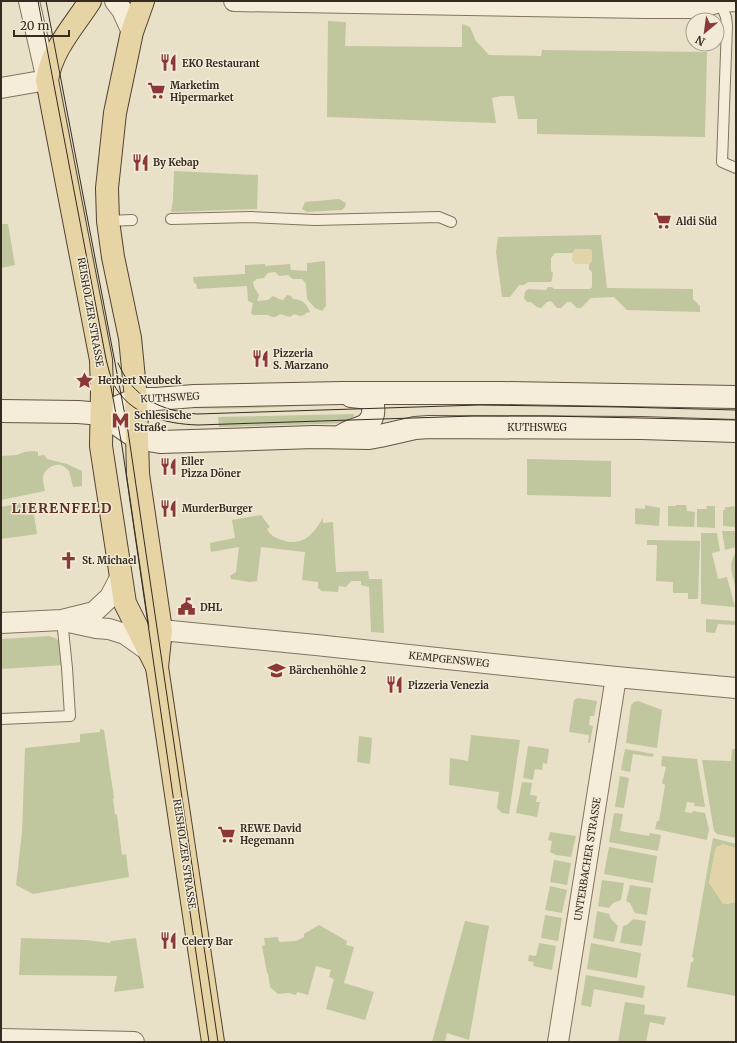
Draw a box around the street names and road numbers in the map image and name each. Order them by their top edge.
street label: REISHOLZER STRASSE [74,256,107,369]
street label: KUTHSWEG [140,389,201,406]
street label: KUTHSWEG [507,421,567,434]
street label: KEMPGENSWEG [408,649,491,670]
street label: UNTERBACHER STRASSE [571,796,604,922]
street label: REISHOLZER STRASSE [170,798,199,911]

